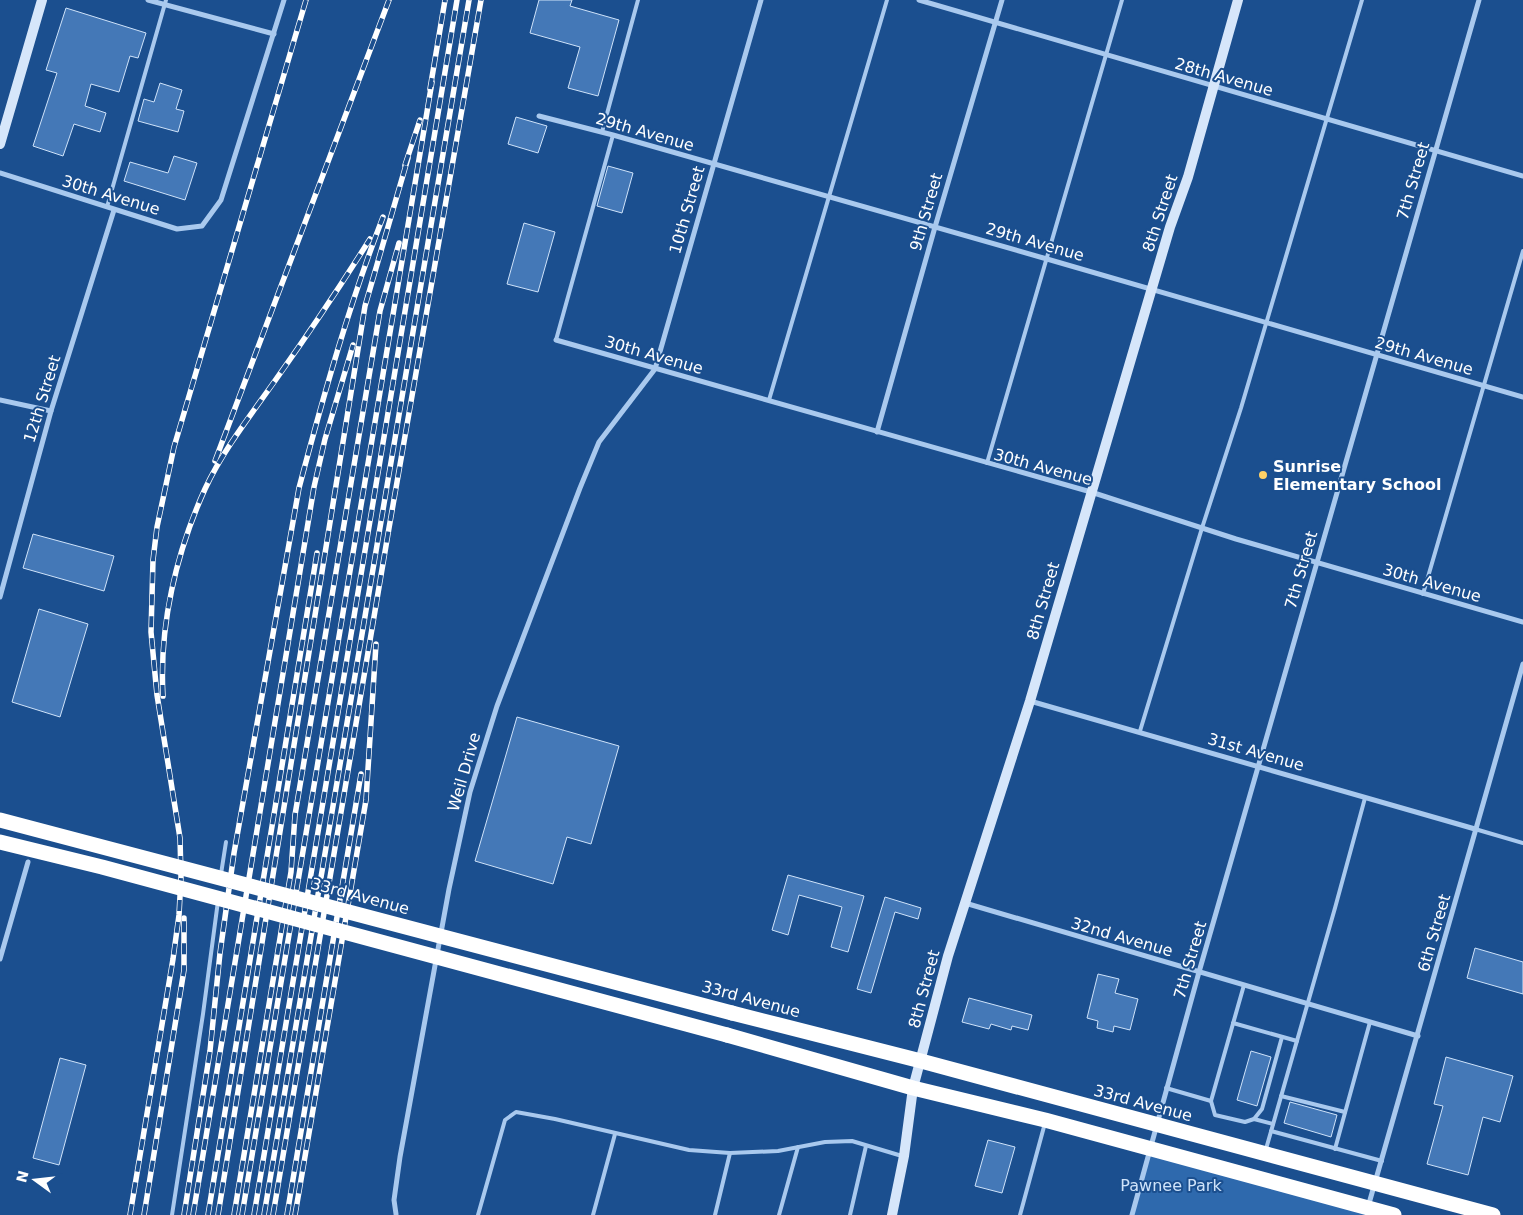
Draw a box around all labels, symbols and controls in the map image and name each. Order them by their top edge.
street label: 28th Avenue [1173,54,1275,100]
street label: 29th Avenue [594,109,696,155]
street label: 7th Street [1393,140,1433,222]
street label: 10th Street [665,164,709,256]
street label: 30th Avenue [60,171,162,219]
street label: 9th Street [906,171,946,253]
street label: 8th Street [1139,172,1181,254]
street label: 29th Avenue [984,219,1086,265]
street label: 30th Avenue [603,332,705,378]
street label: 29th Avenue [1373,333,1475,379]
street label: 12th Street [20,353,64,445]
street label: 30th Avenue [992,445,1094,489]
place label: Sunrise Elementary School [1273,457,1441,494]
marker: Sunrise Elementary School [1257,469,1269,481]
street label: 7th Street [1281,529,1321,611]
street label: 8th Street [1023,560,1063,642]
street label: 30th Avenue [1381,560,1483,606]
street label: 31st Avenue [1206,729,1306,775]
street label: Weil Drive [444,730,484,814]
street label: 33rd Avenue [309,874,411,918]
street label: 6th Street [1414,892,1454,974]
street label: 32nd Avenue [1069,913,1175,961]
street label: 7th Street [1170,919,1210,1001]
street label: 8th Street [904,948,944,1030]
street label: 33rd Avenue [700,977,802,1021]
street label: 33rd Avenue [1092,1081,1194,1125]
north arrow [10,1155,60,1205]
text: N [13,1169,32,1184]
park label: Pawnee Park [1120,1176,1222,1195]

